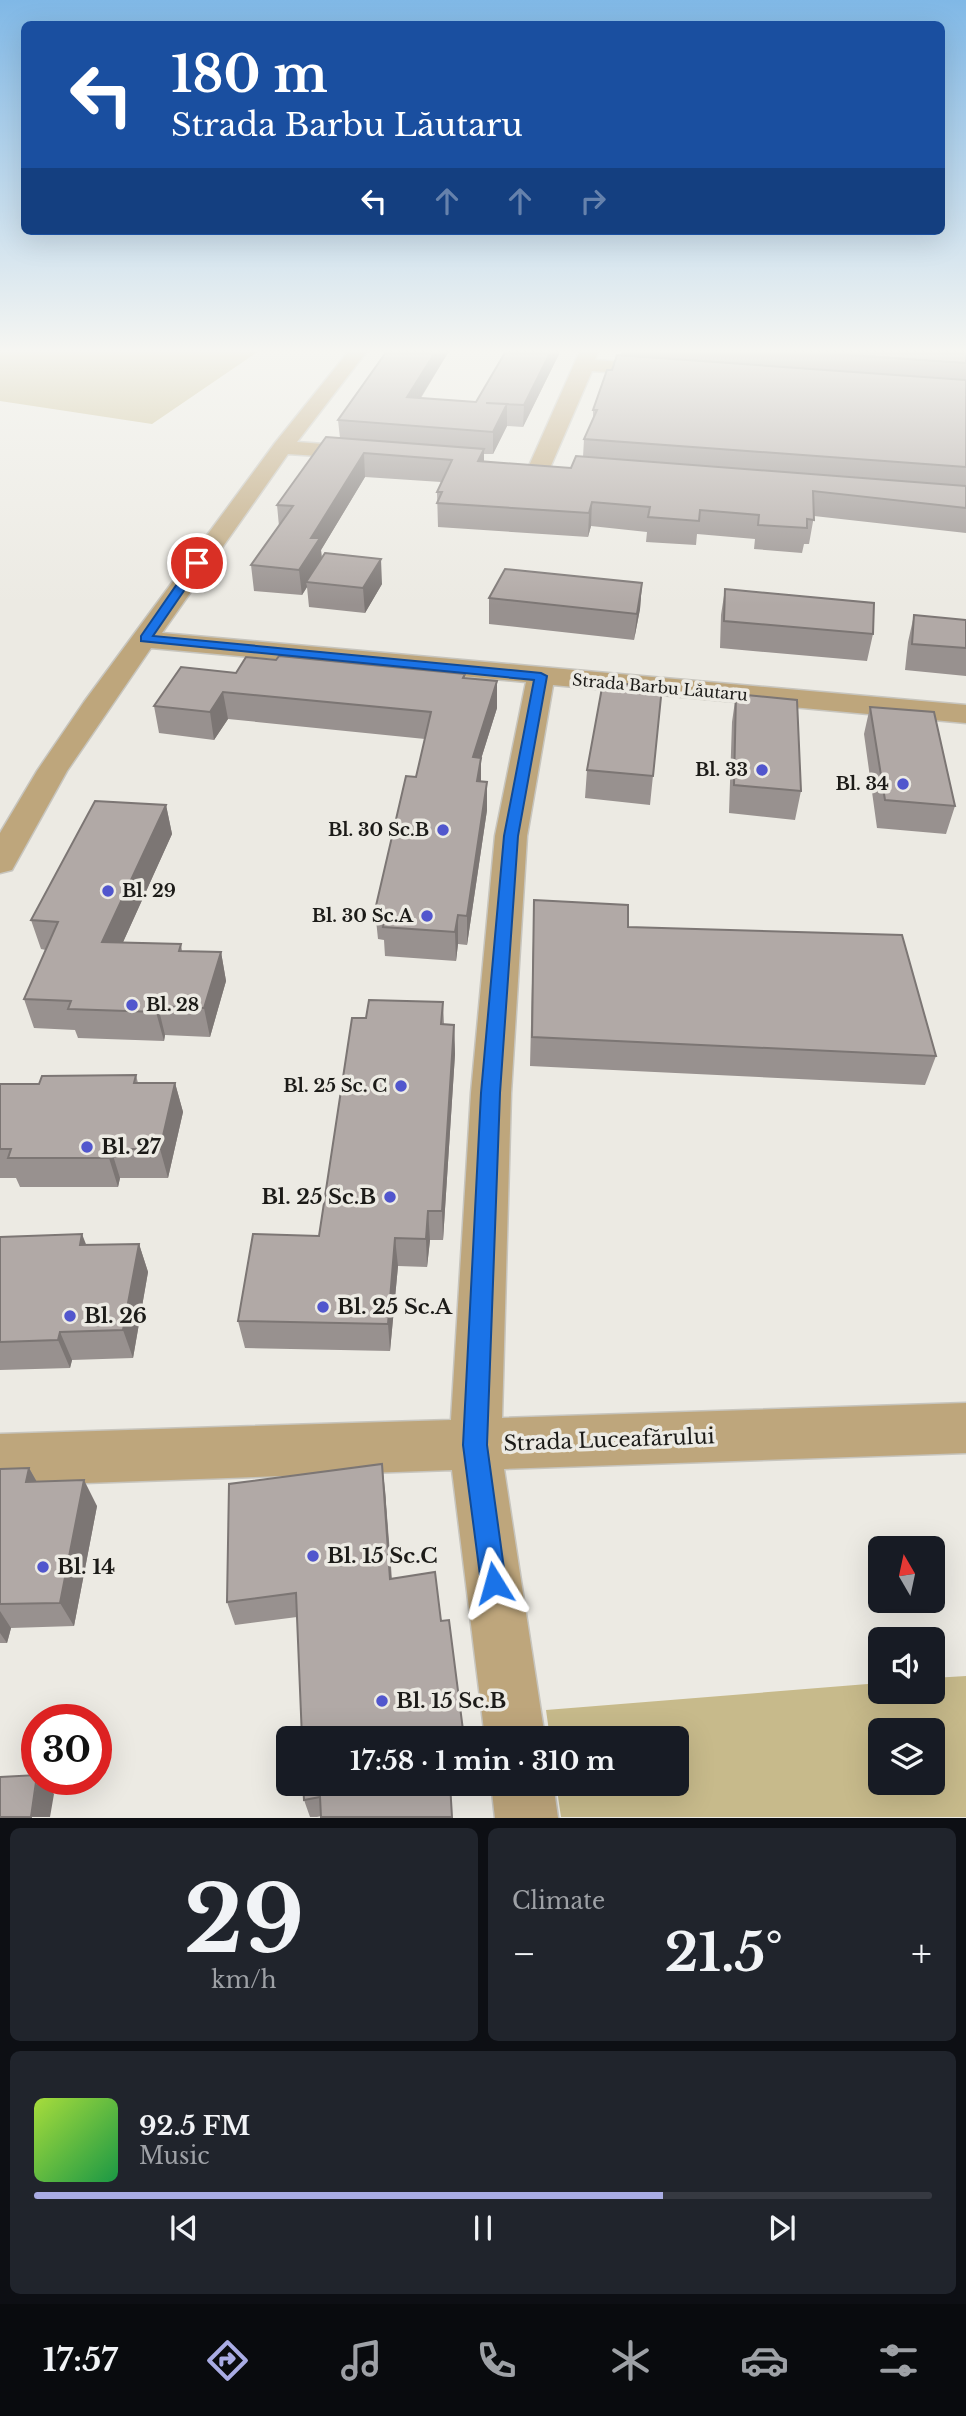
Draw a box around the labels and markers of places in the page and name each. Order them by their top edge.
pin [167,533,227,593]
place label: Bl. 33 [695,759,748,781]
marker: Bl. 33 [754,762,770,778]
place label: Bl. 34 [835,773,889,795]
marker: Bl. 34 [895,776,911,792]
place label: Bl. 30 Sc.B [328,819,429,841]
marker: Bl. 30 Sc.B [435,822,451,838]
place label: Bl. 29 [122,880,176,902]
marker: Bl. 29 [100,883,116,899]
place label: Bl. 30 Sc.A [312,905,414,927]
marker: Bl. 30 Sc.A [419,908,435,924]
place label: Bl. 28 [146,994,199,1016]
marker: Bl. 28 [124,997,140,1013]
place label: Bl. 25 Sc. C [283,1075,387,1097]
marker: Bl. 25 Sc. C [393,1078,409,1094]
place label: Bl. 27 [101,1134,162,1160]
marker: Bl. 27 [79,1139,95,1155]
place label: Bl. 25 Sc.B [261,1184,376,1210]
marker: Bl. 25 Sc.B [382,1189,398,1205]
place label: Bl. 25 Sc.A [337,1294,453,1320]
marker: Bl. 25 Sc.A [315,1299,331,1315]
place label: Bl. 26 [84,1303,147,1329]
marker: Bl. 26 [62,1308,78,1324]
place label: Bl. 15 Sc.C [327,1543,437,1569]
marker: Bl. 15 Sc.C [305,1548,321,1564]
place label: Bl. 14 [57,1554,115,1580]
marker: Bl. 14 [35,1559,51,1575]
place label: Bl. 15 Sc.B [396,1688,506,1714]
marker: Bl. 15 Sc.B [374,1693,390,1709]

